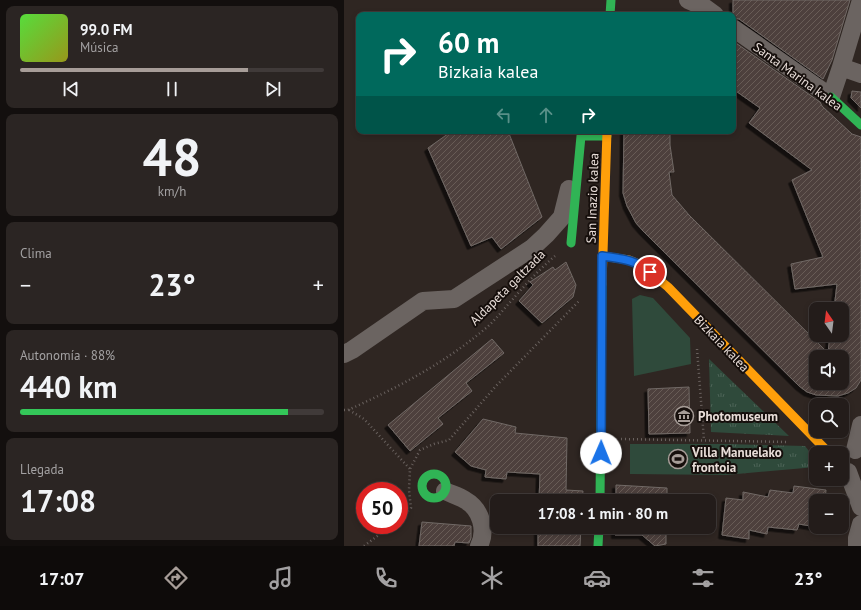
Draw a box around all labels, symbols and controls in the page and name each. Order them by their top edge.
text: 99.0 FM [80,20,133,39]
text: 60 m [438,24,499,61]
icon: right [372,28,424,80]
street label: Santa Marina kalea [750,38,846,114]
text: Música [80,39,119,56]
text: Bizkaia kalea [438,60,538,83]
icon: previous [60,78,82,100]
icon: pause [161,78,183,100]
icon: next [262,78,284,100]
icon: left [493,104,515,126]
icon: ahead [535,104,557,126]
icon: right [577,104,599,126]
text: 48 [143,123,201,190]
street label: San Inazio kalea [582,152,603,244]
text: km/h [158,183,186,200]
text: Clima [20,245,52,262]
street label: Aldapeta galtzada [466,246,549,329]
pin [633,255,667,289]
icon: arrive [639,261,661,283]
text: 23° [148,265,196,304]
text: − [20,271,31,299]
text: + [313,271,324,299]
north arrow [809,302,849,342]
map controls [809,302,849,534]
street label: Bizkaia kalea [690,311,753,375]
text: Autonomía · 88% [20,347,115,364]
button: sound [809,350,849,390]
text: 440 km [20,367,118,406]
button: search [809,398,849,438]
museum icon: Photomuseum [673,405,695,427]
place label: Photomuseum [698,408,778,425]
position arrow [580,432,622,474]
place label: Villa Manuelako frontoia [691,444,782,476]
button: + [809,446,849,486]
sports icon: Villa Manuelako frontoia [667,448,689,470]
text: Llegada [20,461,64,478]
text: 17:08 [20,481,96,520]
speed limit sign: 50 [356,482,408,534]
button: − [809,494,849,534]
text: 17:08 · 1 min · 80 m [538,504,668,523]
icon: directions [162,564,190,592]
icon: music [267,564,295,592]
icon: phone [372,564,400,592]
icon: climate [478,564,506,592]
icon: car [583,564,611,592]
icon: filters [689,564,717,592]
text: 17:07 [39,567,84,590]
text: 23° [794,567,822,590]

